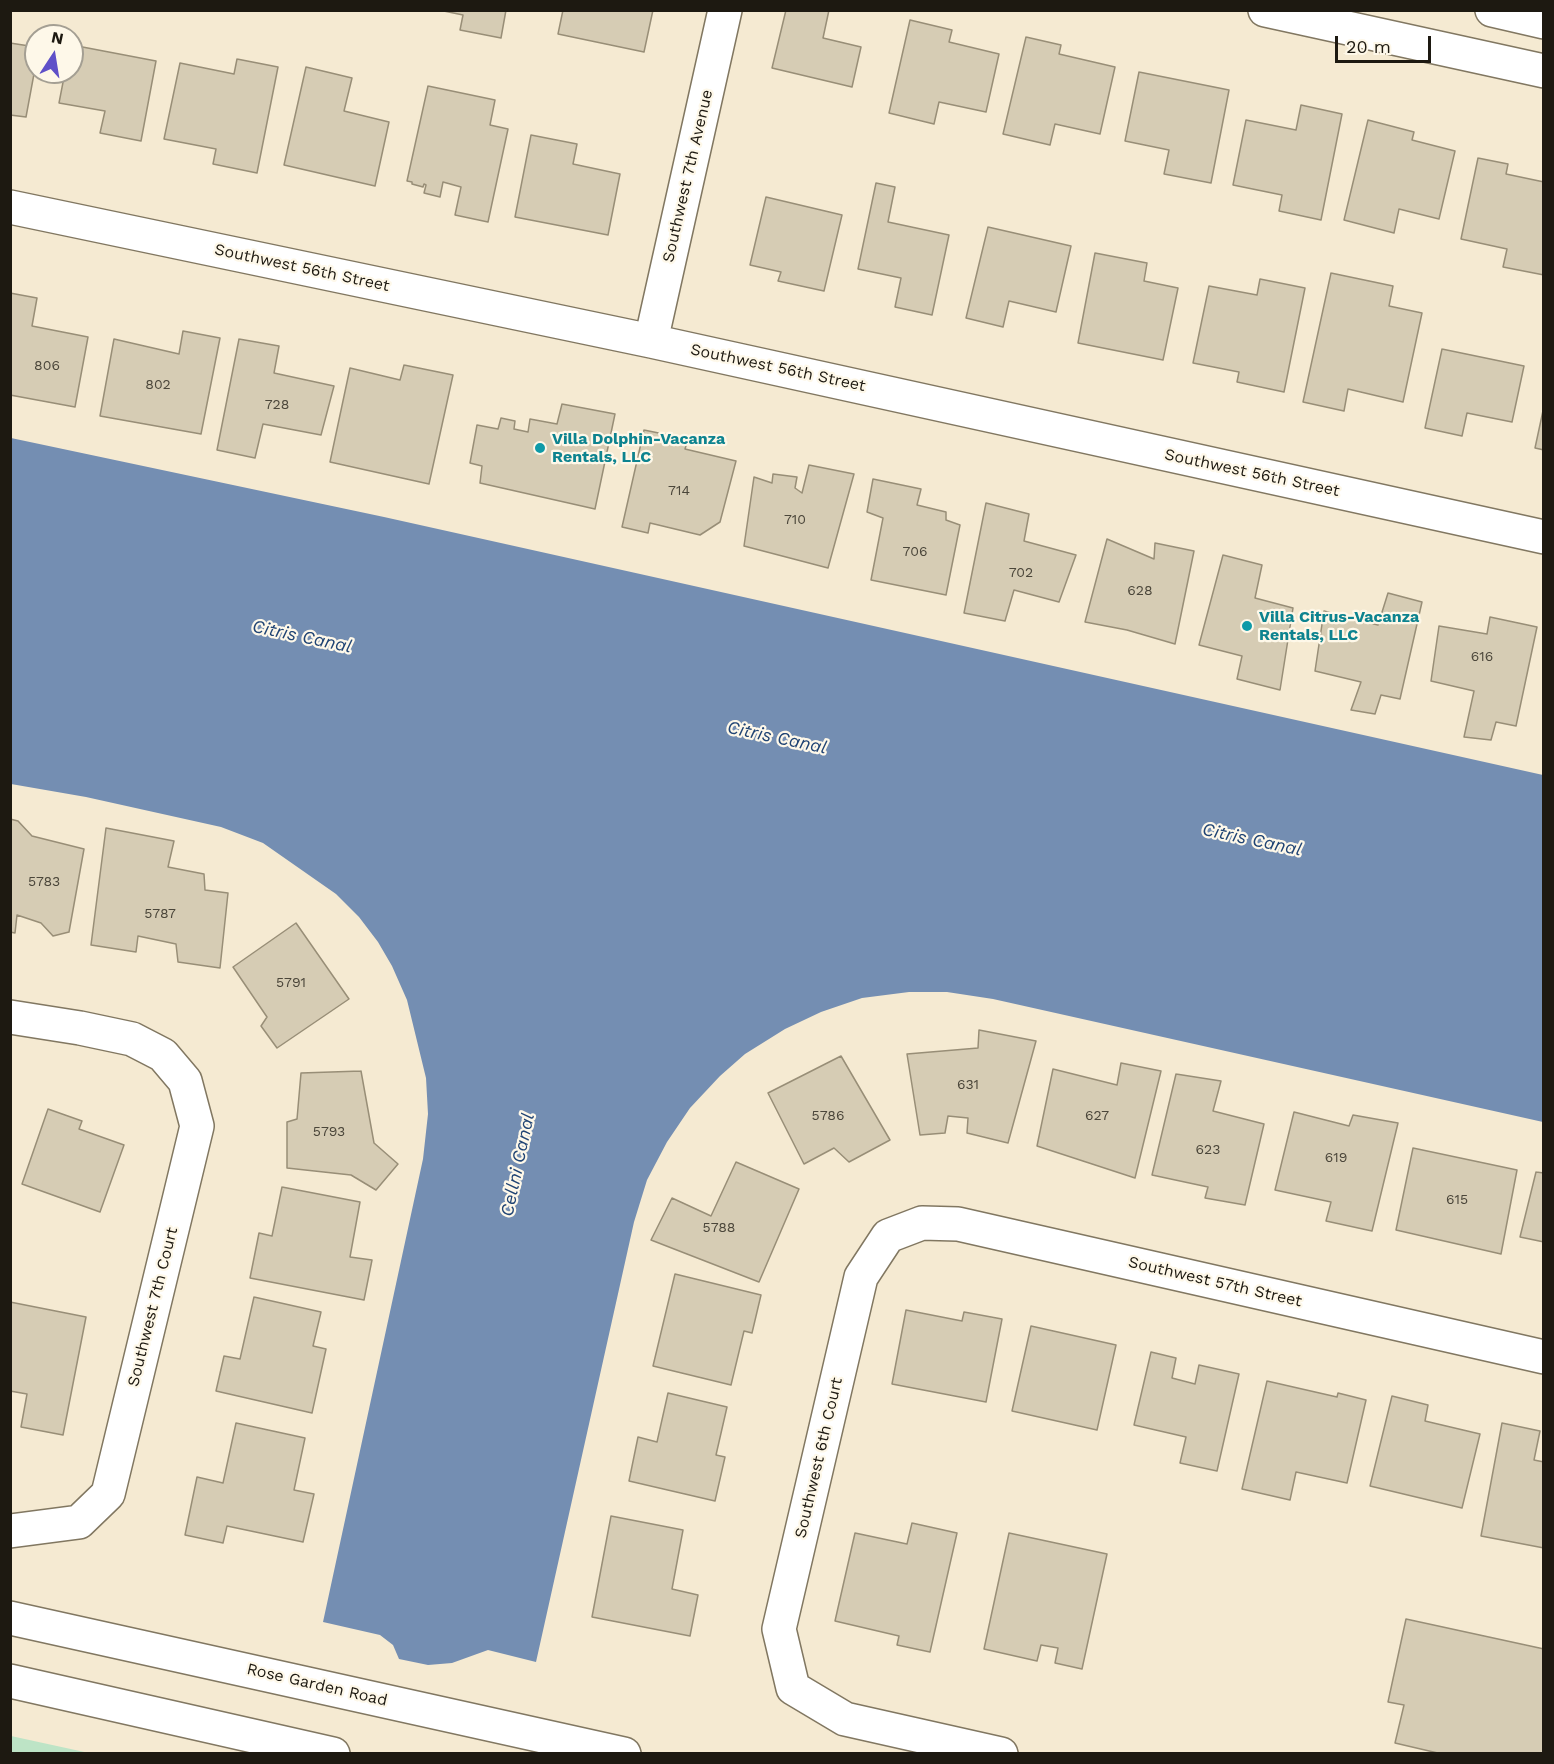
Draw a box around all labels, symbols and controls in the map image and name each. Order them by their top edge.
north arrow [24,24,84,84]
scale bar [1338,24,1434,62]
text: N [50,27,65,48]
text: 20 m [1346,36,1391,57]
street label: Southwest 7th Avenue [659,88,717,264]
street label: Southwest 56th Street [213,240,391,296]
street label: Southwest 56th Street [689,340,867,396]
house number: 806 [34,358,60,374]
house number: 802 [145,377,171,393]
house number: 728 [265,397,289,413]
place label: Villa Dolphin-Vacanza Rentals, LLC [552,429,725,467]
marker: Villa Dolphin-Vacanza Rentals, LLC [533,441,547,455]
street label: Southwest 56th Street [1163,445,1341,501]
house number: 714 [668,483,690,499]
house number: 710 [784,512,806,528]
house number: 706 [903,544,927,560]
house number: 702 [1009,565,1033,581]
house number: 628 [1127,583,1153,599]
place label: Villa Citrus-Vacanza Rentals, LLC [1259,607,1419,645]
water label: Citris Canal [250,616,354,658]
marker: Villa Citrus-Vacanza Rentals, LLC [1240,619,1254,633]
house number: 616 [1471,649,1493,665]
water label: Citris Canal [725,717,829,759]
water label: Citris Canal [1200,819,1304,861]
house number: 5783 [28,874,60,890]
house number: 5787 [144,906,176,922]
house number: 5791 [276,975,306,991]
house number: 631 [957,1077,979,1093]
house number: 5786 [812,1108,844,1124]
house number: 627 [1085,1108,1109,1124]
water label: Cellni Canal [497,1111,539,1219]
house number: 5793 [313,1124,345,1140]
house number: 623 [1196,1142,1220,1158]
house number: 619 [1325,1150,1347,1166]
house number: 615 [1446,1192,1468,1208]
house number: 5788 [703,1220,735,1236]
street label: Southwest 7th Court [124,1225,182,1389]
street label: Southwest 57th Street [1126,1253,1304,1311]
street label: Southwest 6th Court [791,1376,847,1540]
street label: Rose Garden Road [245,1659,389,1711]

